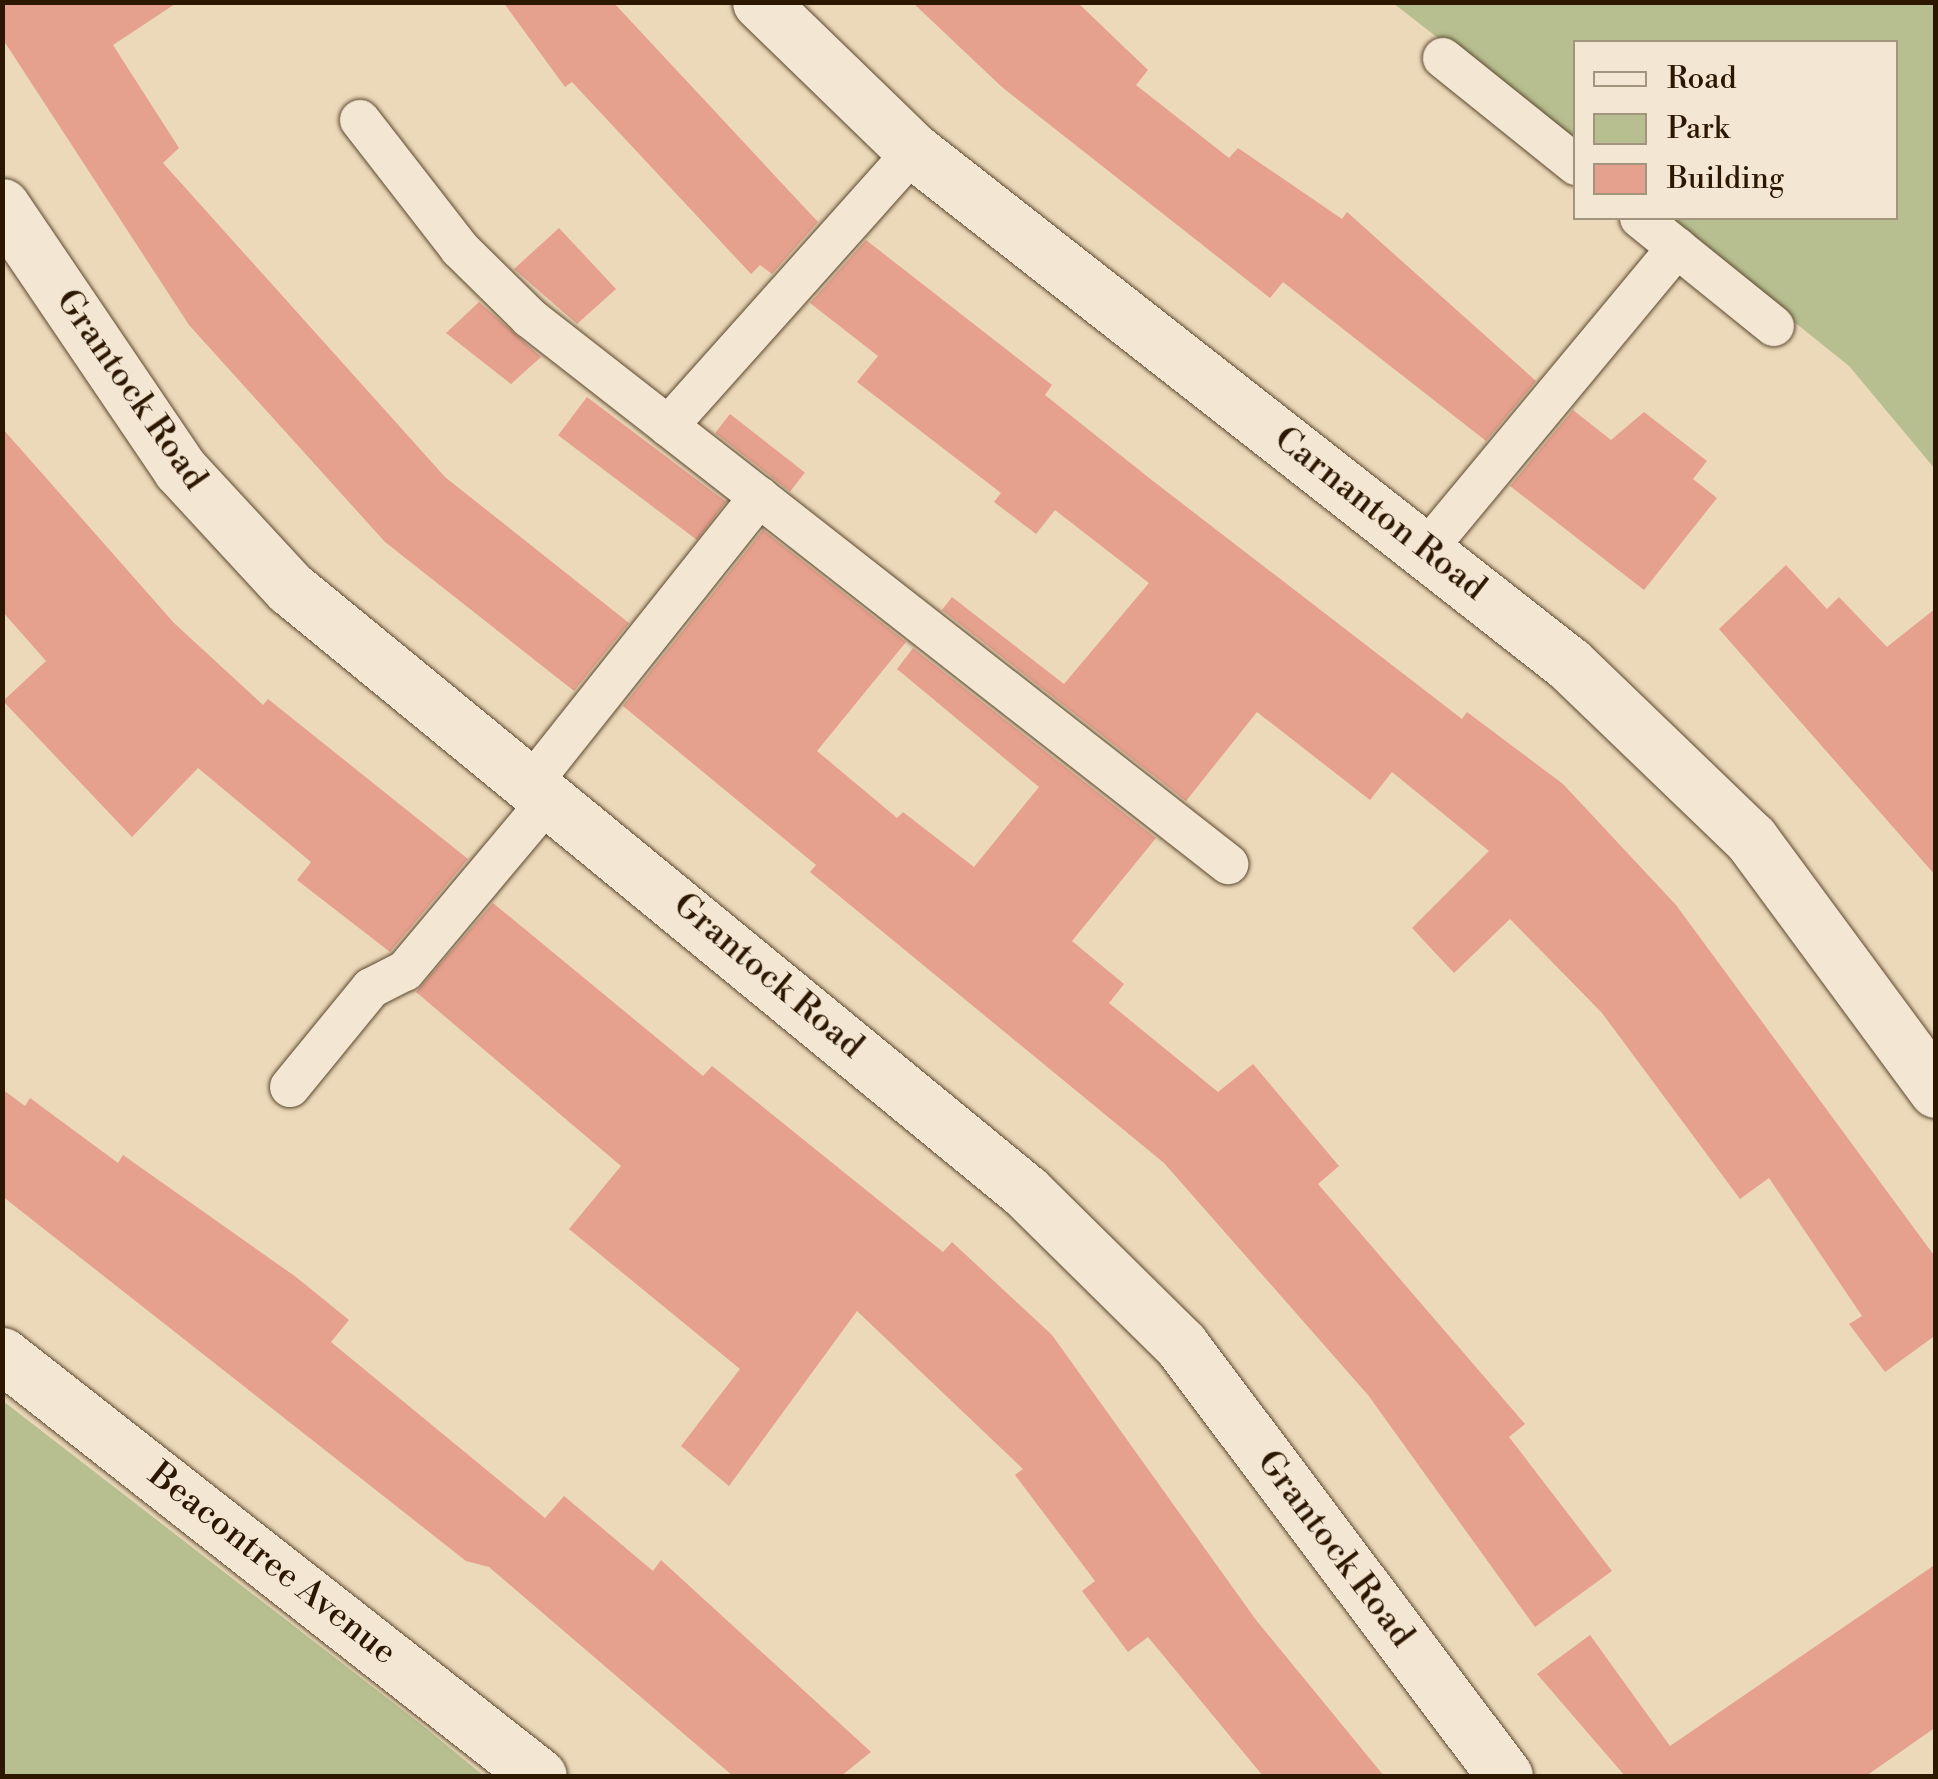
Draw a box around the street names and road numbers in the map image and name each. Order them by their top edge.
street label: Grantock Road [46,282,216,498]
street label: Carnanton Road [1266,418,1494,610]
street label: Grantock Road [664,884,872,1068]
street label: Grantock Road [1247,1442,1423,1656]
street label: Beacontree Avenue [140,1454,404,1674]

